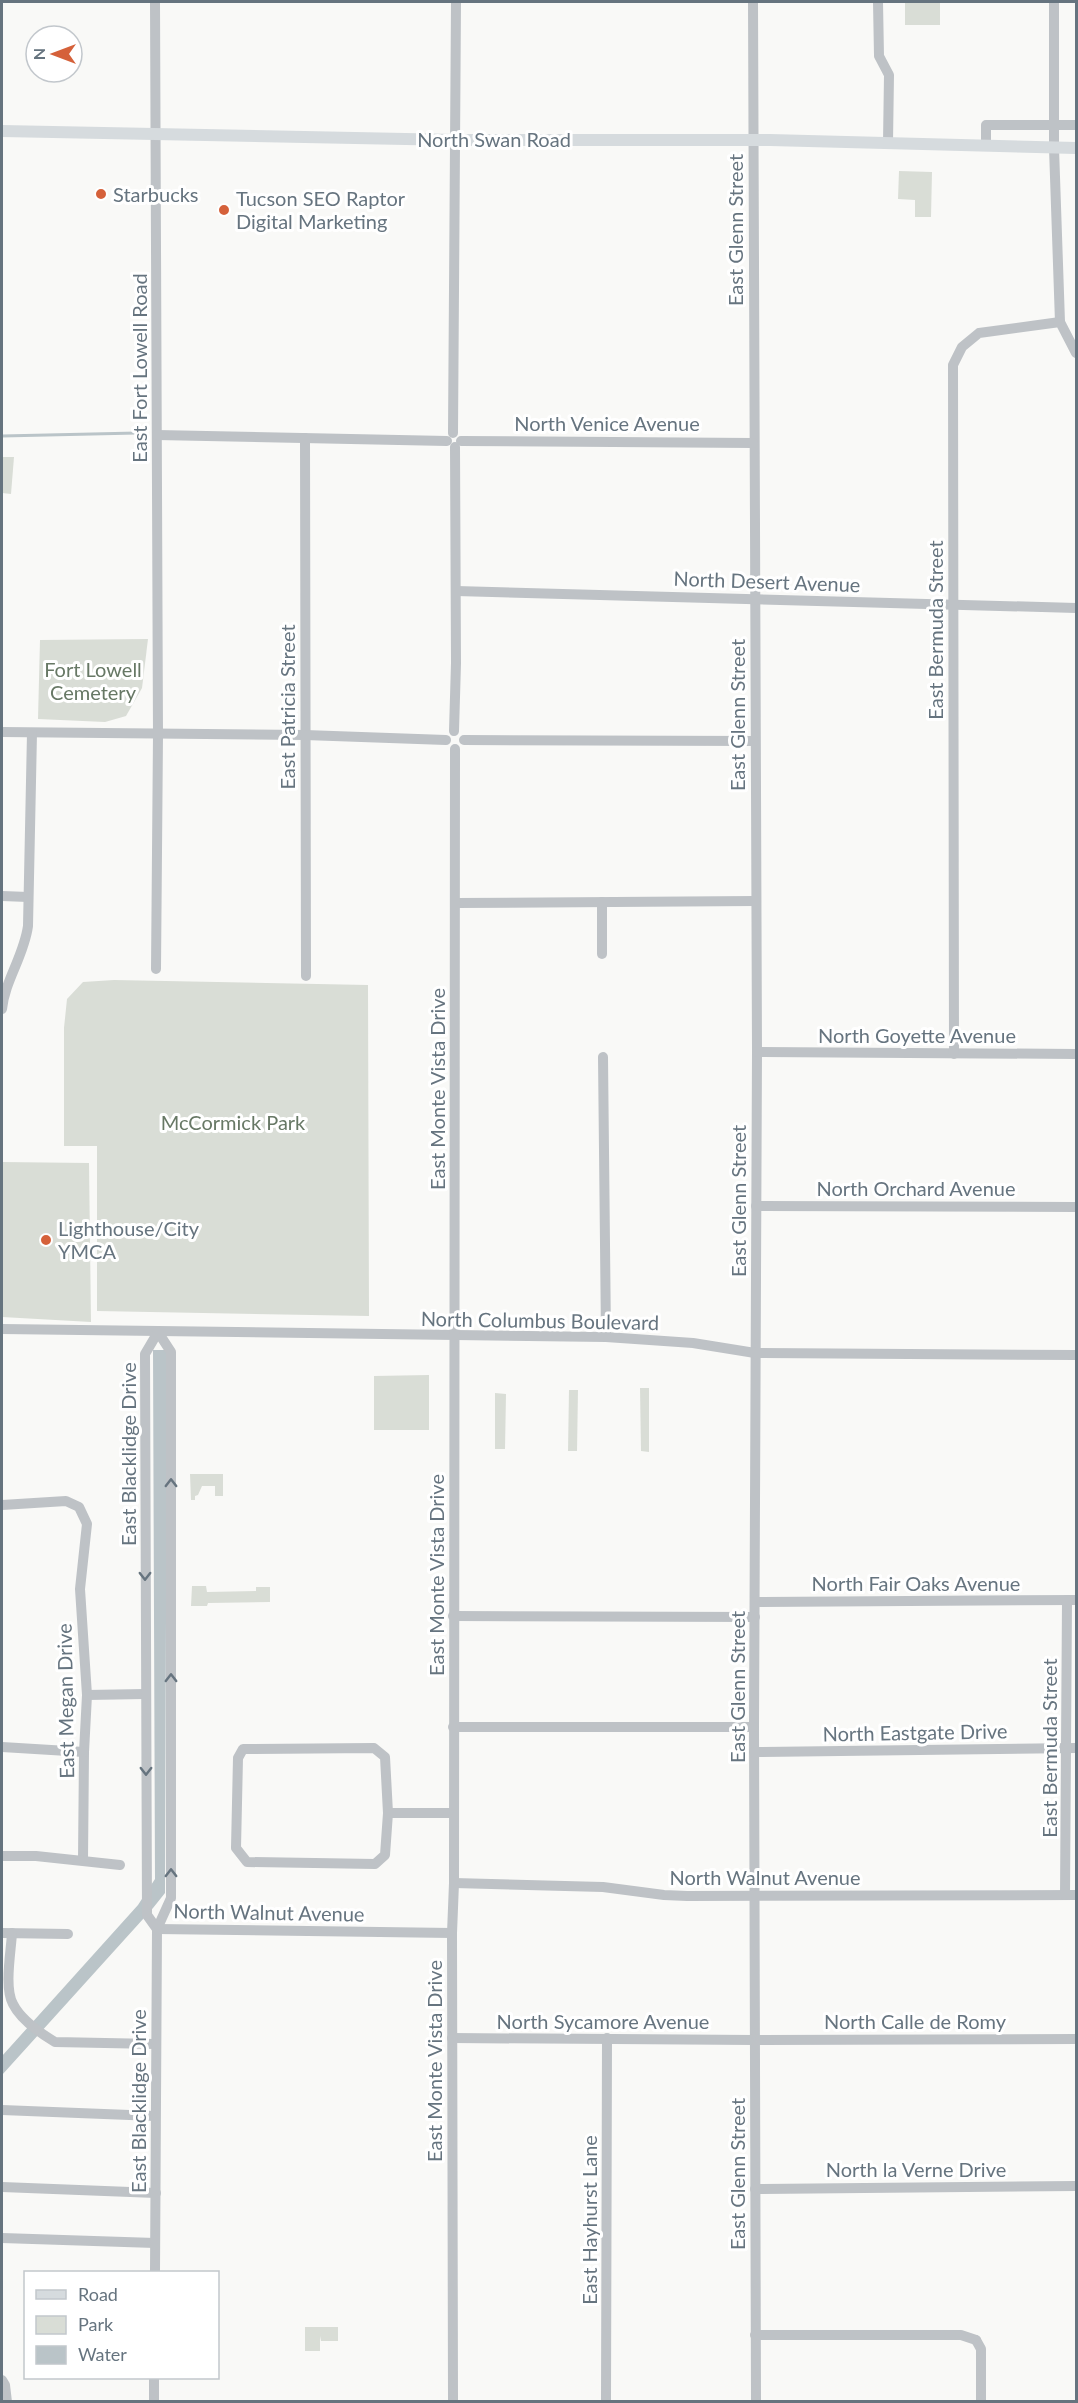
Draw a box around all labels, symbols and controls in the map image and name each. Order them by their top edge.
north arrow [24,24,84,84]
text: N [29,48,48,60]
street label: North Swan Road [417,127,571,151]
street label: East Glenn Street [723,154,747,306]
place label: Starbucks [113,182,199,206]
place label: Tucson SEO Raptor Digital Marketing [236,186,406,233]
marker: Starbucks [94,187,108,201]
marker: Tucson SEO Raptor Digital Marketing [217,203,231,217]
street label: East Fort Lowell Road [127,273,151,463]
street label: North Venice Avenue [514,411,700,435]
street label: East Bermuda Street [923,540,947,720]
street label: North Desert Avenue [673,566,861,596]
street label: East Patricia Street [275,624,299,790]
street label: East Glenn Street [725,639,749,791]
park label: Fort Lowell Cemetery [44,657,142,704]
street label: East Monte Vista Drive [425,988,449,1190]
street label: North Goyette Avenue [818,1023,1016,1047]
park label: McCormick Park [161,1110,306,1134]
street label: East Glenn Street [726,1125,750,1277]
street label: North Orchard Avenue [816,1176,1016,1200]
place label: Lighthouse/City YMCA [58,1216,200,1263]
marker: Lighthouse/City YMCA [39,1233,53,1247]
street label: North Columbus Boulevard [421,1306,659,1334]
street label: East Blacklidge Drive [116,1362,140,1546]
street label: East Monte Vista Drive [424,1474,448,1676]
one-way arrow [165,1479,177,1488]
one-way arrow [139,1571,151,1580]
street label: North Fair Oaks Avenue [812,1571,1020,1595]
street label: East Glenn Street [725,1611,749,1763]
street label: East Megan Drive [52,1623,78,1779]
street label: East Bermuda Street [1037,1658,1061,1838]
one-way arrow [165,1674,177,1683]
street label: North Eastgate Drive [822,1718,1008,1746]
one-way arrow [140,1766,152,1775]
street label: North Walnut Avenue [669,1865,861,1889]
one-way arrow [165,1869,177,1878]
street label: North Walnut Avenue [173,1898,365,1926]
street label: East Monte Vista Drive [422,1960,446,2162]
street label: East Blacklidge Drive [126,2009,150,2193]
street label: North Sycamore Avenue [497,2009,709,2033]
street label: North Calle de Romy [824,2009,1007,2033]
street label: East Glenn Street [725,2098,749,2250]
street label: East Hayhurst Lane [577,2135,601,2305]
street label: North la Verne Drive [826,2157,1006,2181]
legend [24,2271,219,2379]
text: Road [78,2283,118,2305]
text: Park [78,2313,114,2335]
text: Water [78,2343,127,2365]

